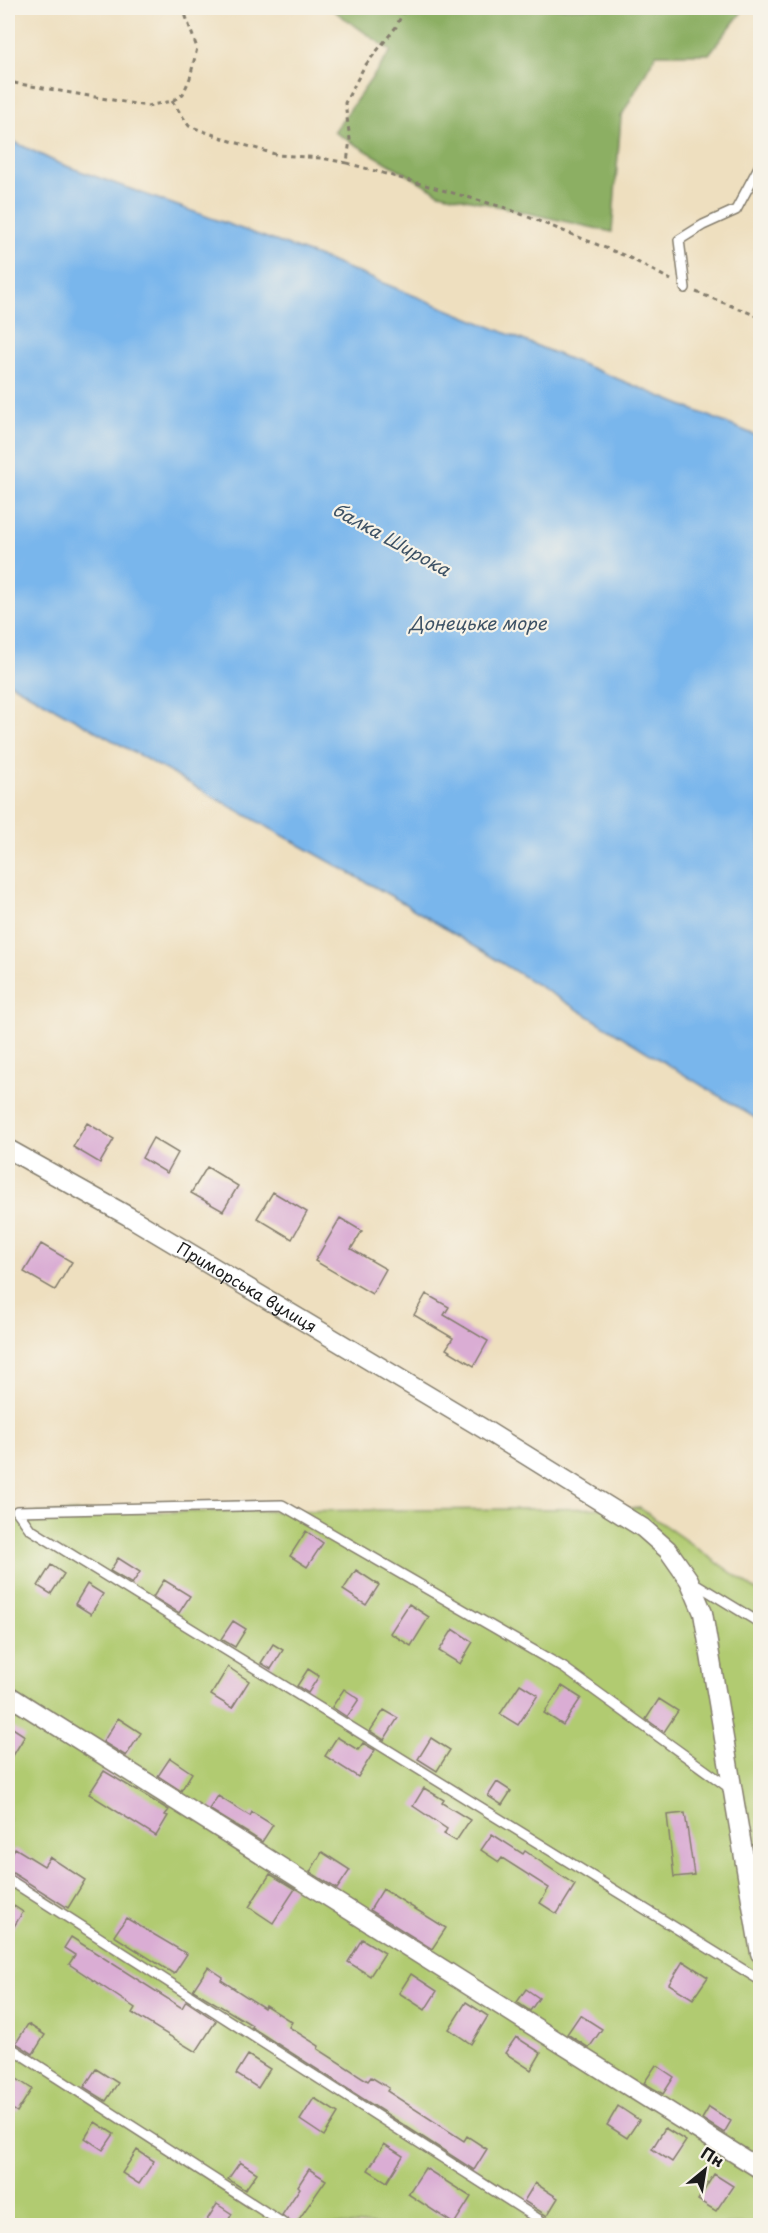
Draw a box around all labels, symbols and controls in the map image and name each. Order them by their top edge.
water label: балка Широка [328,495,456,583]
water label: Донецьке море [408,609,548,636]
street label: Приморська вулиця [173,1235,322,1337]
north arrow [675,2140,735,2200]
text: Пн [697,2140,729,2172]

